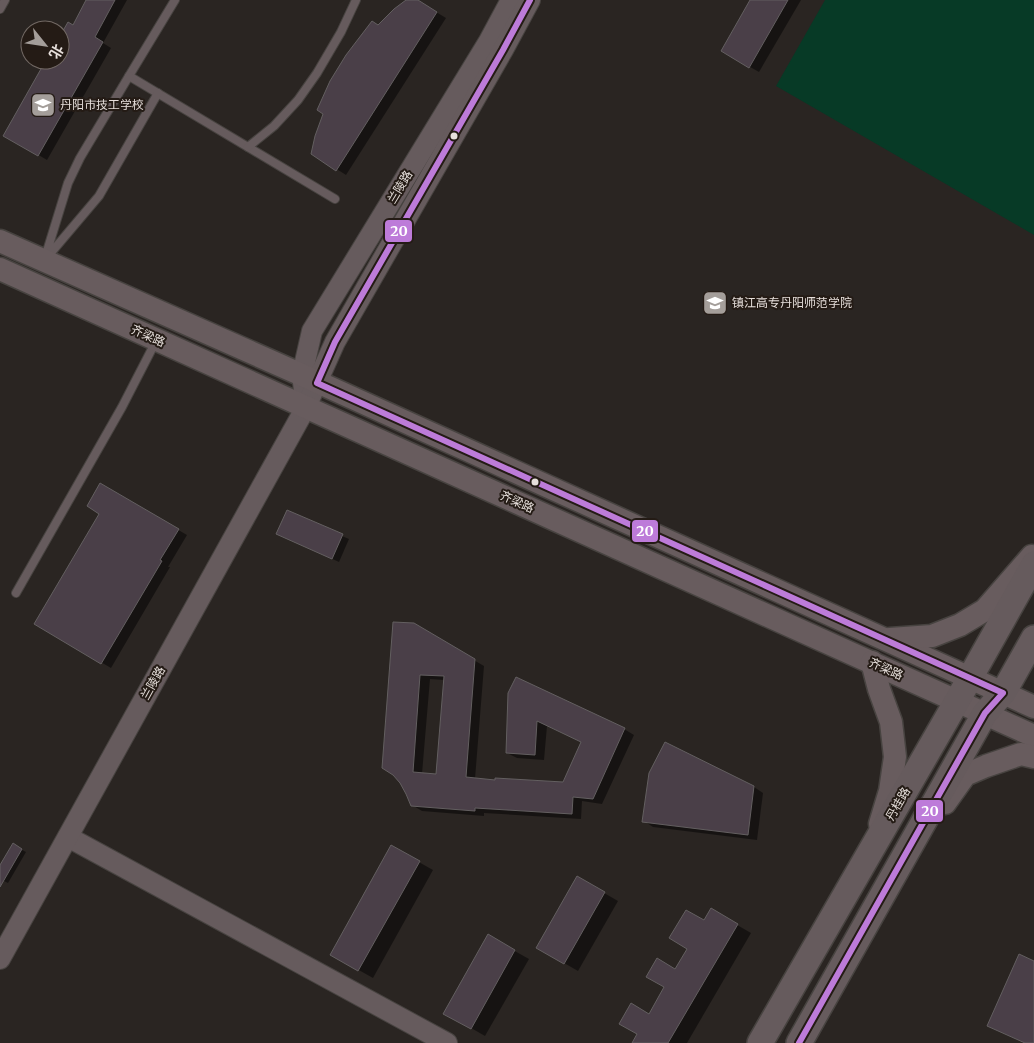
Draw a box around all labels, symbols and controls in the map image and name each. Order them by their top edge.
north arrow [20,20,70,70]
text: 北 [45,41,68,62]
school or university icon: 丹阳市技工学校 [30,92,56,118]
place label: 丹阳市技工学校 [60,97,144,112]
unlabelled marker [449,131,459,141]
street label: 兰陵路 [384,167,415,206]
line badge: 20 [384,219,413,243]
text: 20 [390,222,408,240]
school or university icon: 镇江高专丹阳师范学院 [702,290,728,316]
place label: 镇江高专丹阳师范学院 [732,295,852,310]
street label: 齐梁路 [129,321,168,350]
unlabelled marker [530,477,540,487]
street label: 齐梁路 [498,487,537,516]
line badge: 20 [631,519,659,543]
text: 20 [636,522,654,540]
street label: 齐梁路 [867,654,906,683]
street label: 兰陵路 [137,663,168,702]
street label: 丹桂路 [882,784,913,823]
line badge: 20 [915,799,944,823]
text: 20 [921,802,939,820]

